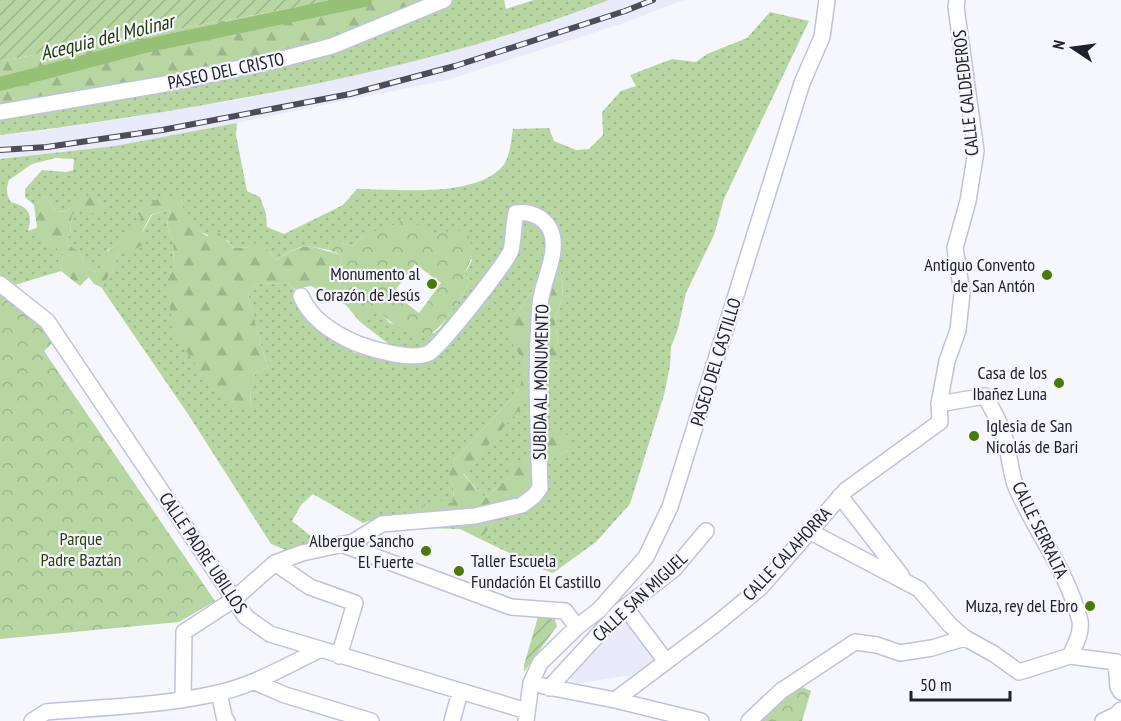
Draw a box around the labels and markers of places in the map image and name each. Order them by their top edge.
place label: Antiguo Convento de San Antón [924,253,1035,297]
place label: Monumento al Corazón de Jesús [316,262,421,306]
marker: Antiguo Convento de San Antón [1040,268,1054,282]
marker: Monumento al Corazón de Jesús [425,277,439,291]
place label: Casa de los Ibañez Luna [973,361,1047,405]
marker: Casa de los Ibañez Luna [1052,376,1066,390]
place label: Iglesia de San Nicolás de Bari [986,414,1078,458]
marker: Iglesia de San Nicolás de Bari [967,429,981,443]
place label: Albergue Sancho El Fuerte [309,529,414,573]
marker: Albergue Sancho El Fuerte [419,544,433,558]
place label: Taller Escuela Fundación El Castillo [471,549,601,593]
marker: Taller Escuela Fundación El Castillo [452,564,466,578]
place label: Muza, rey del Ebro [965,594,1078,617]
marker: Muza, rey del Ebro [1083,599,1097,613]

